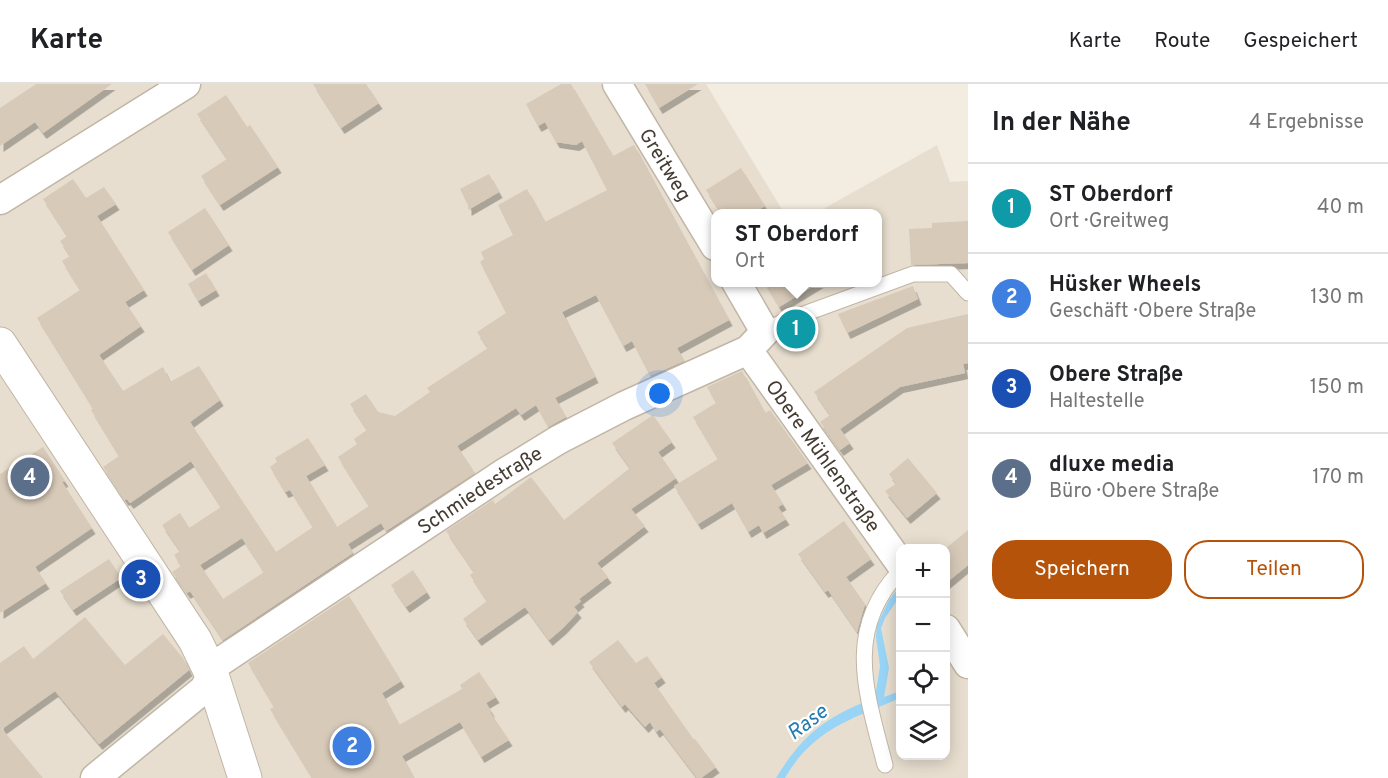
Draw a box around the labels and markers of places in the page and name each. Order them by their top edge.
pin: 1 [776,306,816,352]
pin: 4 [10,454,50,500]
pin: 3 [122,556,160,602]
pin: 2 [332,724,372,768]

